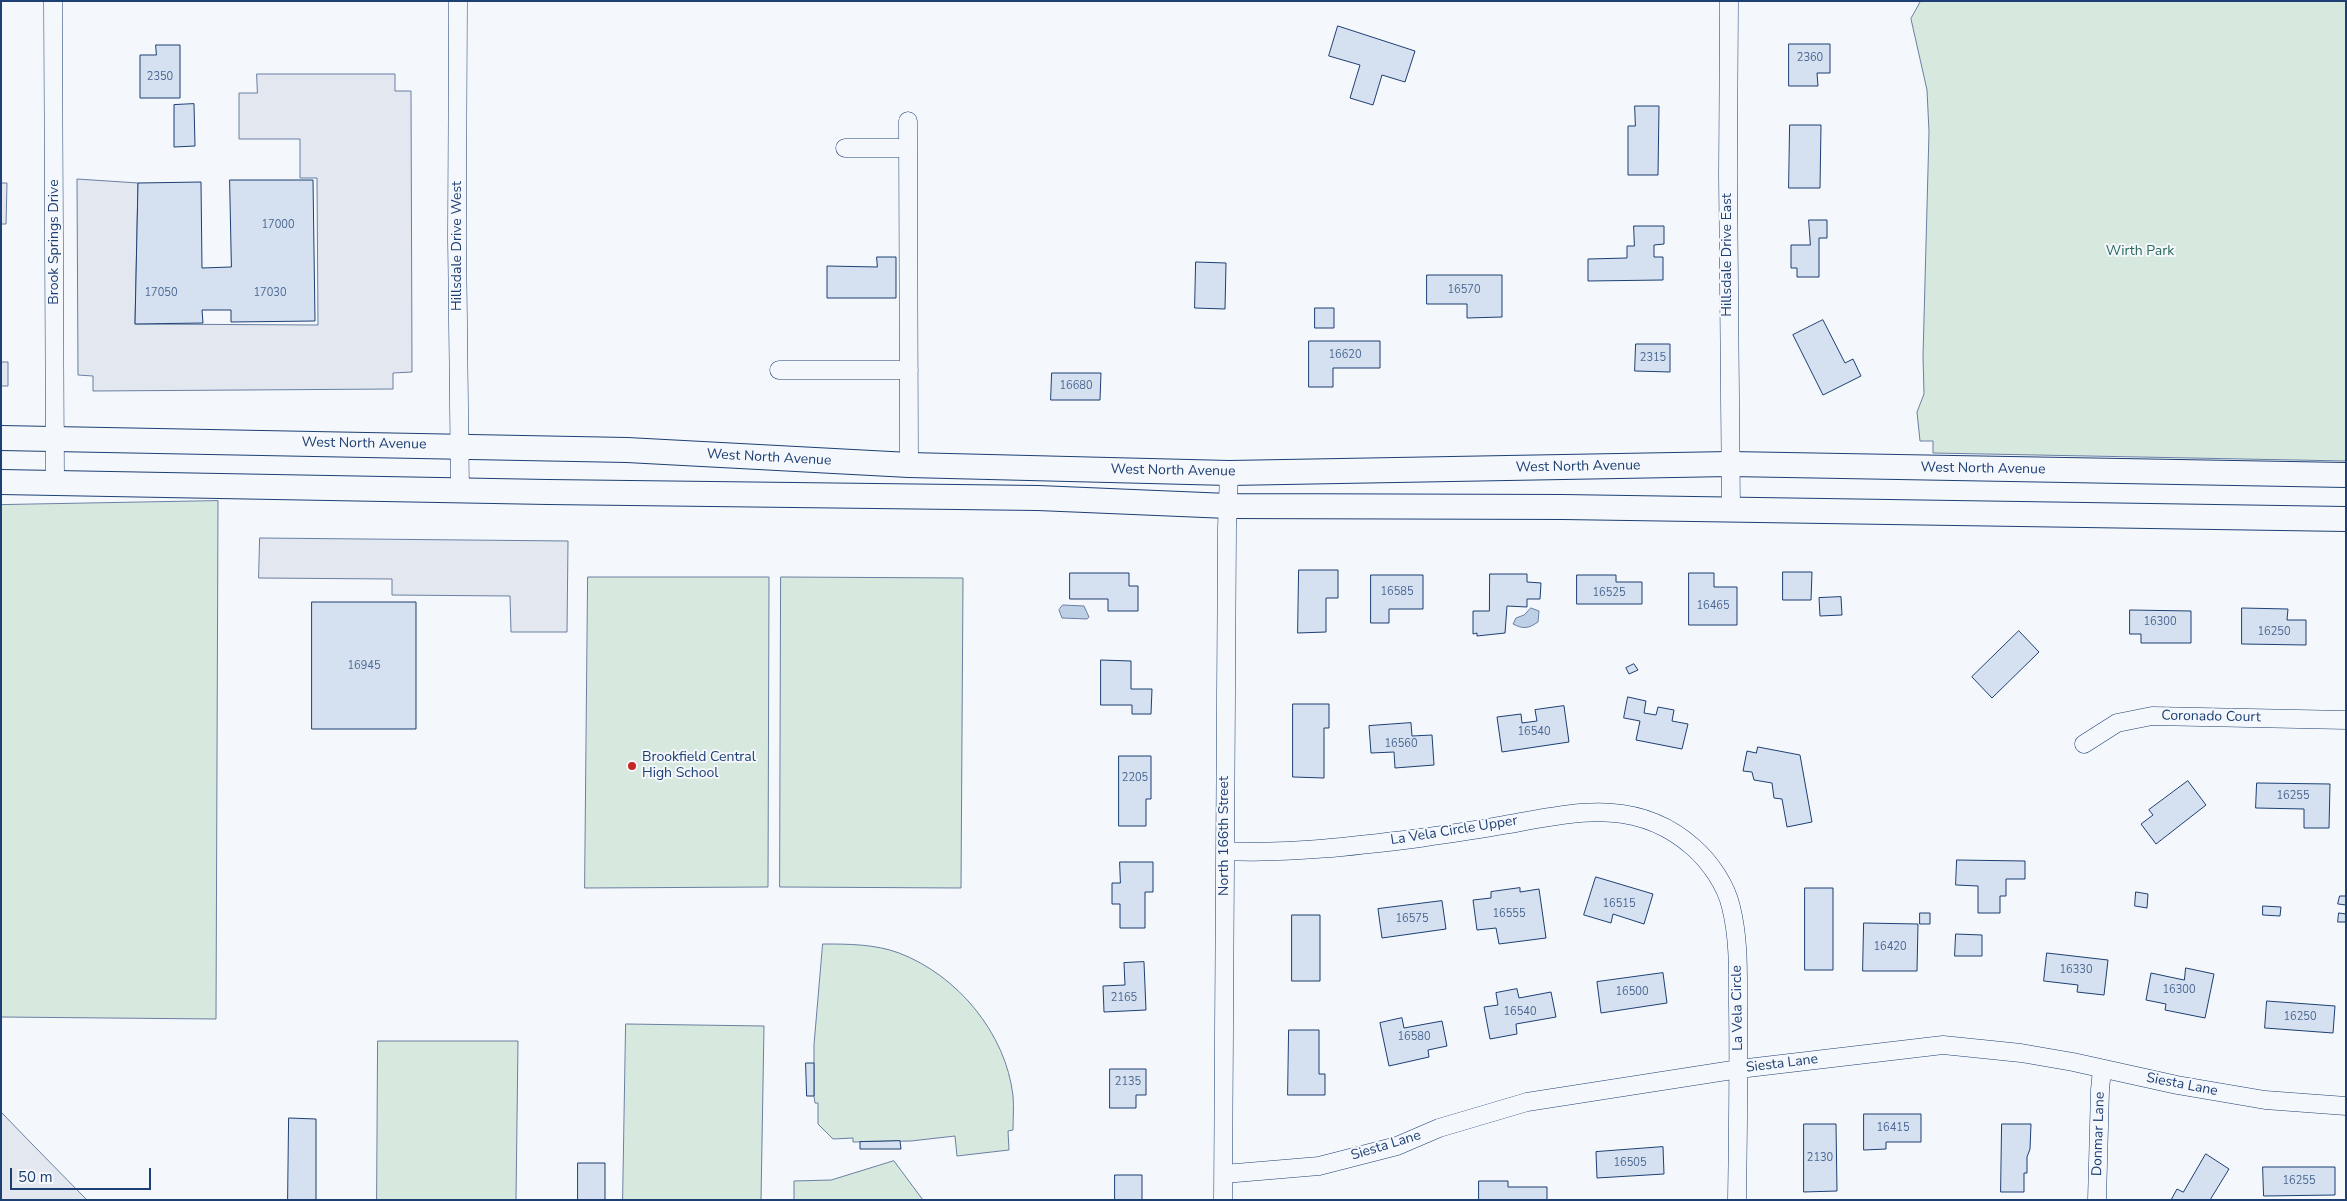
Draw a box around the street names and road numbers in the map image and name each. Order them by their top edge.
street label: Brook Springs Drive [47,179,63,305]
street label: Hillsdale Drive West [450,181,466,311]
street label: Hillsdale Drive East [1720,193,1736,317]
street label: West North Avenue [301,435,427,453]
street label: West North Avenue [706,446,832,470]
street label: West North Avenue [1515,458,1641,476]
street label: West North Avenue [1920,460,2046,478]
street label: West North Avenue [1110,462,1236,480]
street label: Coronado Court [2161,708,2261,726]
street label: North 166th Street [1217,776,1233,896]
street label: La Vela Circle Upper [1389,813,1519,849]
street label: La Vela Circle [1729,965,1747,1051]
street label: Siesta Lane [1745,1051,1819,1077]
street label: Siesta Lane [2145,1070,2219,1100]
street label: Donmar Lane [2089,1091,2109,1177]
street label: Siesta Lane [1349,1127,1423,1165]

